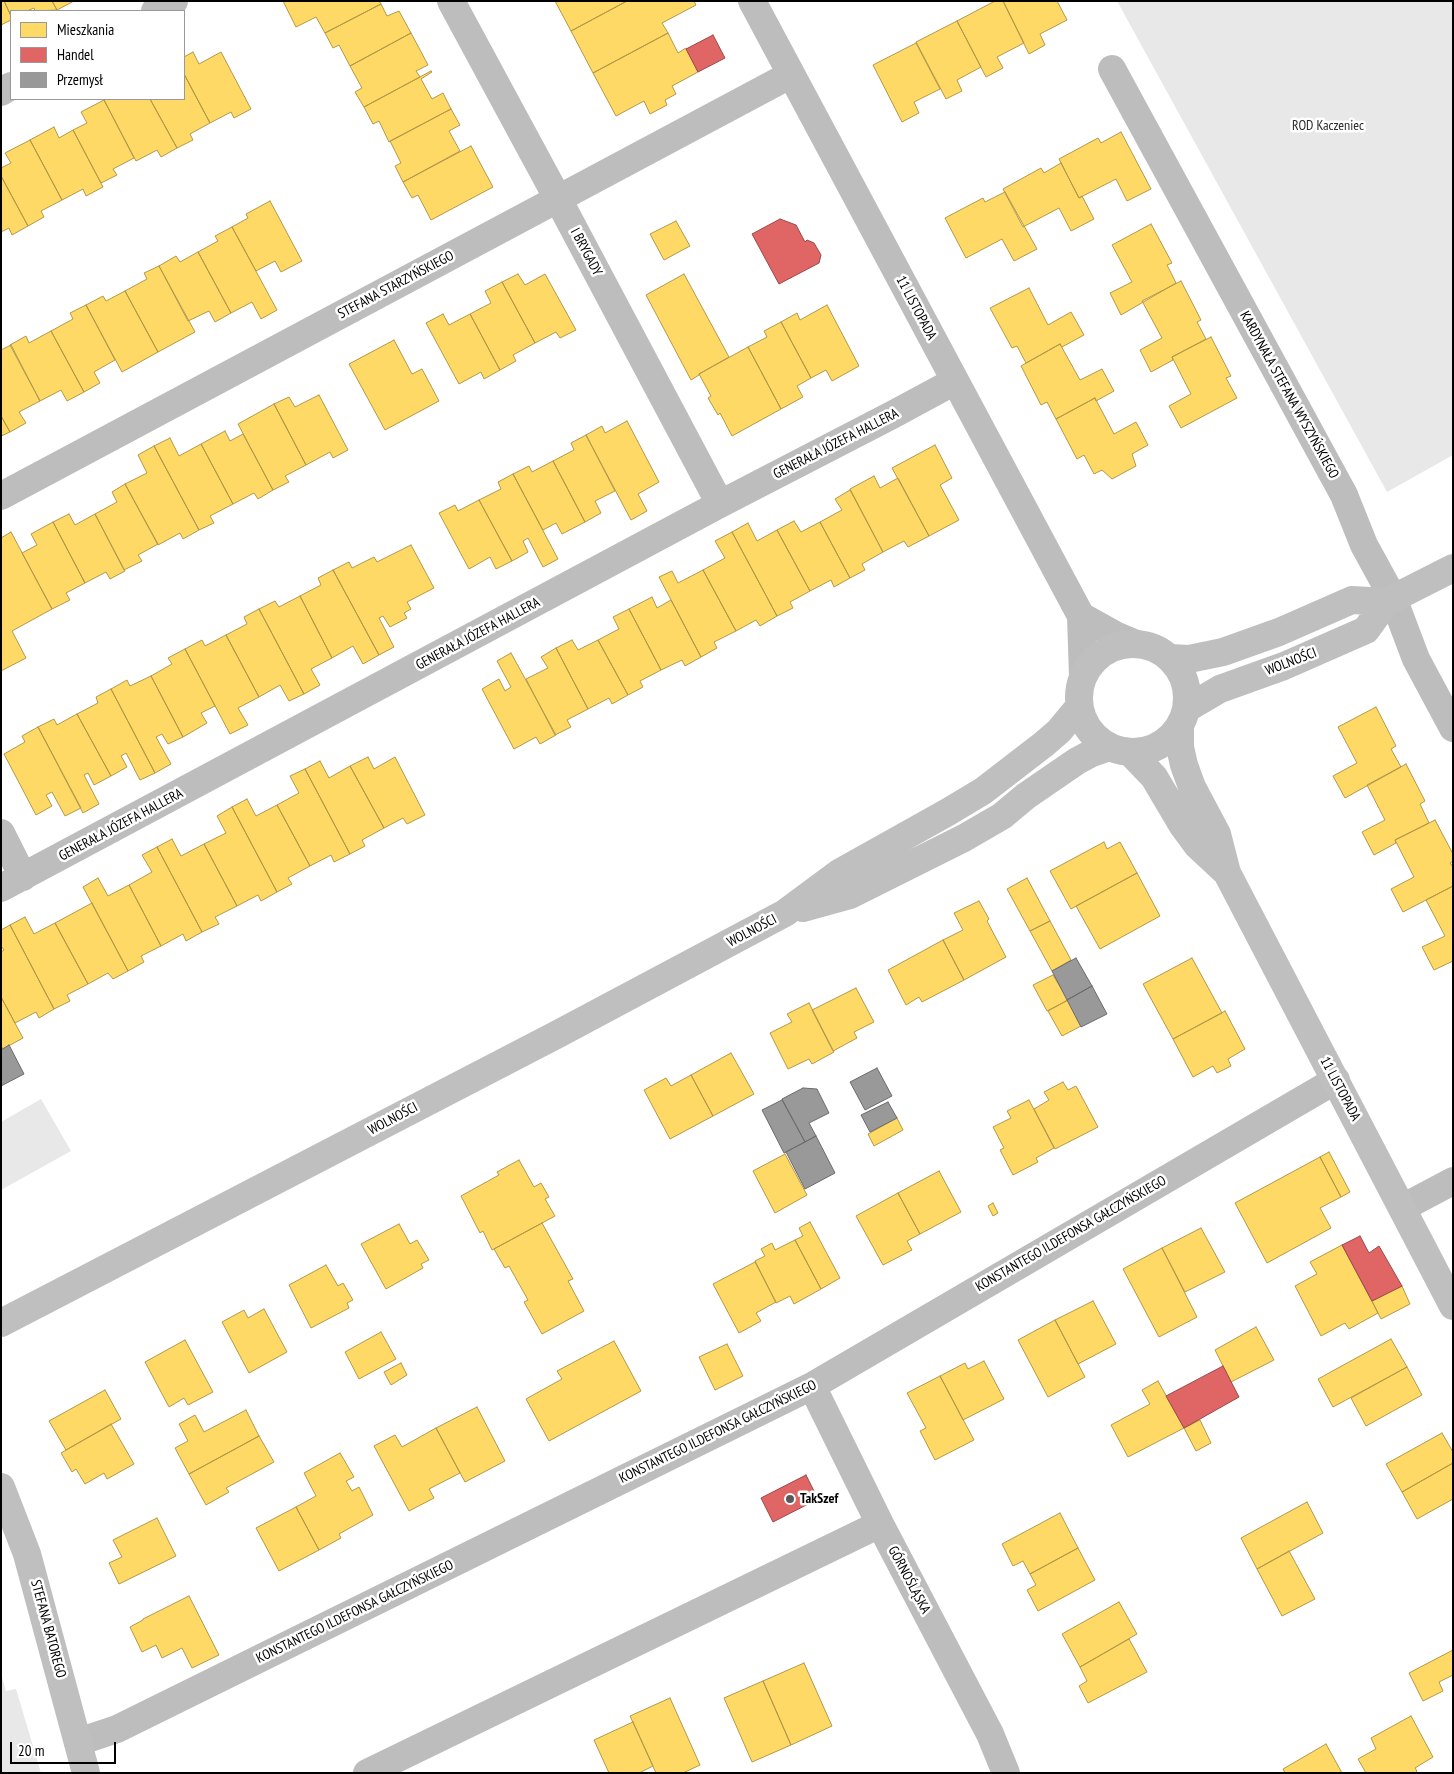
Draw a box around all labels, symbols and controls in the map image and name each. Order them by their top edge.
legend [10,10,185,100]
text: Mieszkania [57,20,114,39]
text: Handel [57,45,94,64]
text: Przemysł [57,70,103,89]
park label: ROD Kaczeniec [1292,118,1364,134]
street label: I BRYGADY [566,225,606,279]
street label: STEFANA STARZYŃSKIEGO [335,247,457,323]
street label: 11 LISTOPADA [892,273,940,343]
street label: KARDYNAŁA STEFANA WYSZYŃSKIEGO [1236,308,1342,482]
street label: GENERAŁA JÓZEFA HALLERA [771,405,901,483]
street label: GENERAŁA JÓZEFA HALLERA [413,594,543,674]
street label: WOLNOŚCI [1263,645,1319,679]
street label: GENERAŁA JÓZEFA HALLERA [56,785,186,865]
street label: WOLNOŚCI [724,911,780,951]
street label: 11 LISTOPADA [1316,1054,1364,1124]
street label: WOLNOŚCI [365,1099,421,1139]
street label: KONSTANTEGO ILDEFONSA GAŁCZYŃSKIEGO [973,1172,1169,1296]
street label: KONSTANTEGO ILDEFONSA GAŁCZYŃSKIEGO [617,1377,819,1487]
place label: TakSzef [800,1491,838,1507]
marker: TakSzef [784,1493,796,1505]
street label: GÓRNOŚLĄSKA [884,1543,934,1617]
street label: KONSTANTEGO ILDEFONSA GAŁCZYŃSKIEGO [254,1557,456,1667]
street label: STEFANA BATOREGO [27,1578,69,1680]
scale bar [12,1732,119,1764]
text: 20 m [18,1741,44,1760]

